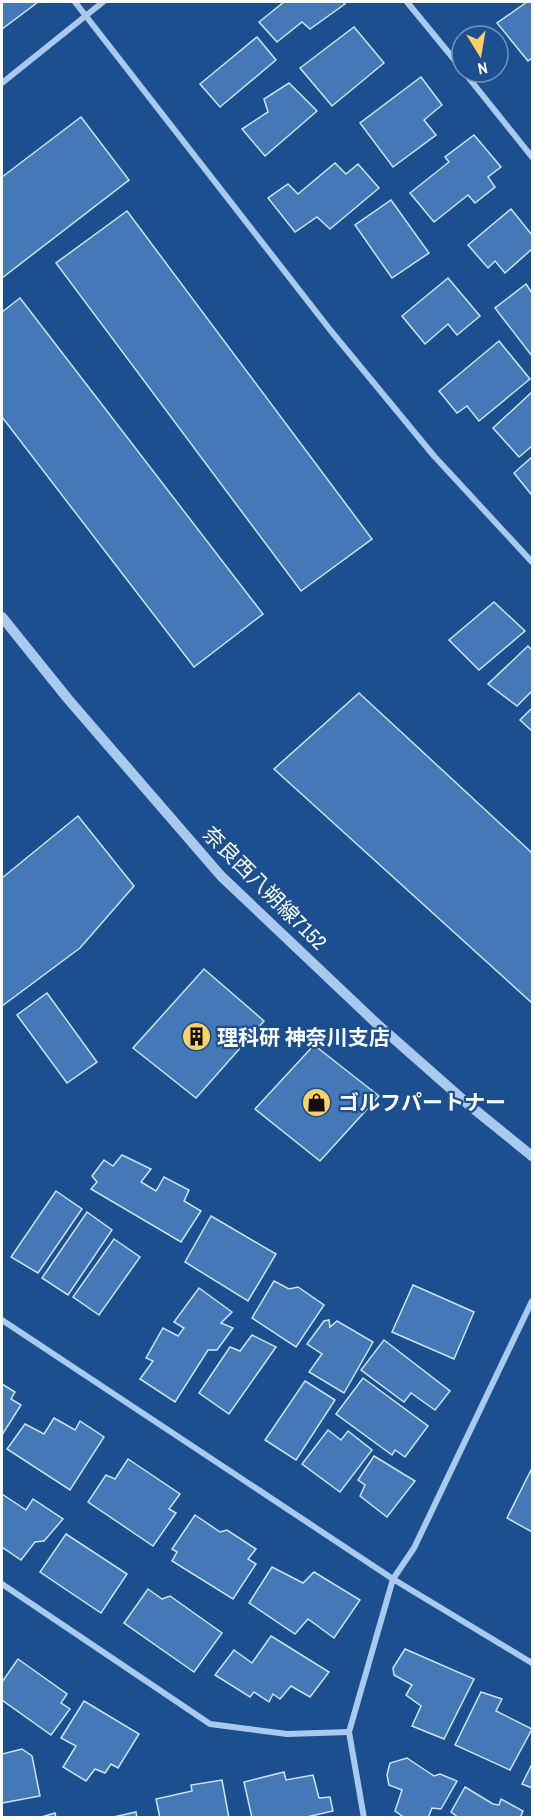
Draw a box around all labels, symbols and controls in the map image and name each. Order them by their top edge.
north arrow [450,24,510,84]
text: N [476,57,490,80]
street label: 奈良西八朔線7152 [197,820,333,956]
building icon: 理科研 神奈川支店 [180,1021,212,1053]
place label: 理科研 神奈川支店 [217,1023,390,1052]
shop icon: ゴルフパートナー [301,1086,333,1118]
place label: ゴルフパートナー [338,1088,506,1117]

